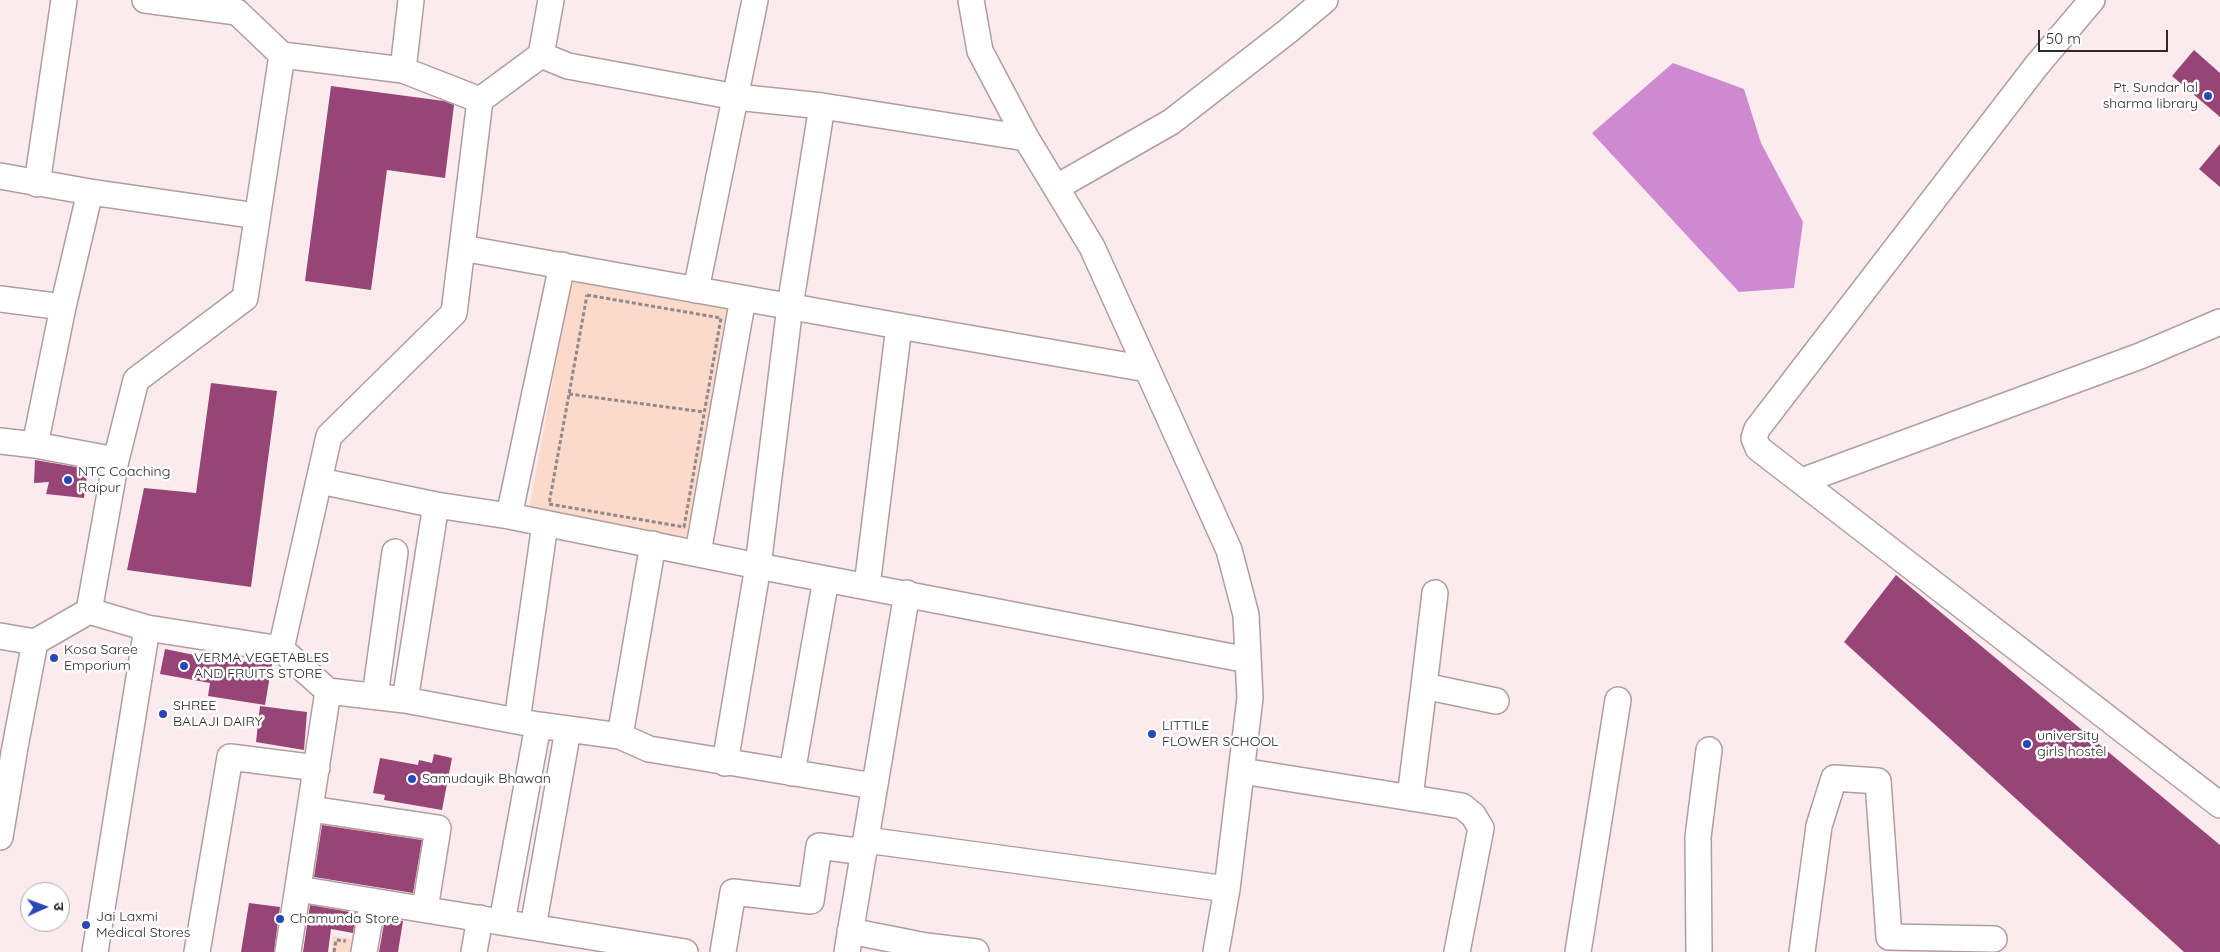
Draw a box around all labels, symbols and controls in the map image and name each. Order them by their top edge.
scale bar [2040,20,2170,52]
text: 50 m [2046,29,2081,48]
place label: Pt. Sundar lal sharma library [2103,80,2198,112]
marker: Pt. Sundar lal sharma library [2202,90,2214,102]
place label: NTC Coaching Raipur [78,464,170,497]
marker: NTC Coaching Raipur [62,474,74,486]
place label: Kosa Saree Emporium [64,642,138,674]
place label: VERMA VEGETABLES AND FRUITS STORE [194,650,329,682]
marker: Kosa Saree Emporium [48,652,60,664]
marker: VERMA VEGETABLES AND FRUITS STORE [178,660,190,672]
place label: SHREE BALAJI DAIRY [173,698,262,730]
marker: SHREE BALAJI DAIRY [157,708,169,720]
place label: LITTILE FLOWER SCHOOL [1162,718,1279,750]
marker: LITTILE FLOWER SCHOOL [1146,728,1158,740]
place label: university girls hostel [2037,728,2107,760]
marker: university girls hostel [2021,738,2033,750]
place label: Samudayik Bhawan [422,771,551,787]
marker: Samudayik Bhawan [406,773,418,785]
north arrow [20,882,70,932]
text: उ [50,902,68,911]
place label: Jai Laxmi Medical Stores [96,909,190,942]
place label: Chamunda Store [290,911,399,927]
marker: Chamunda Store [274,913,286,925]
marker: Jai Laxmi Medical Stores [80,919,92,931]

